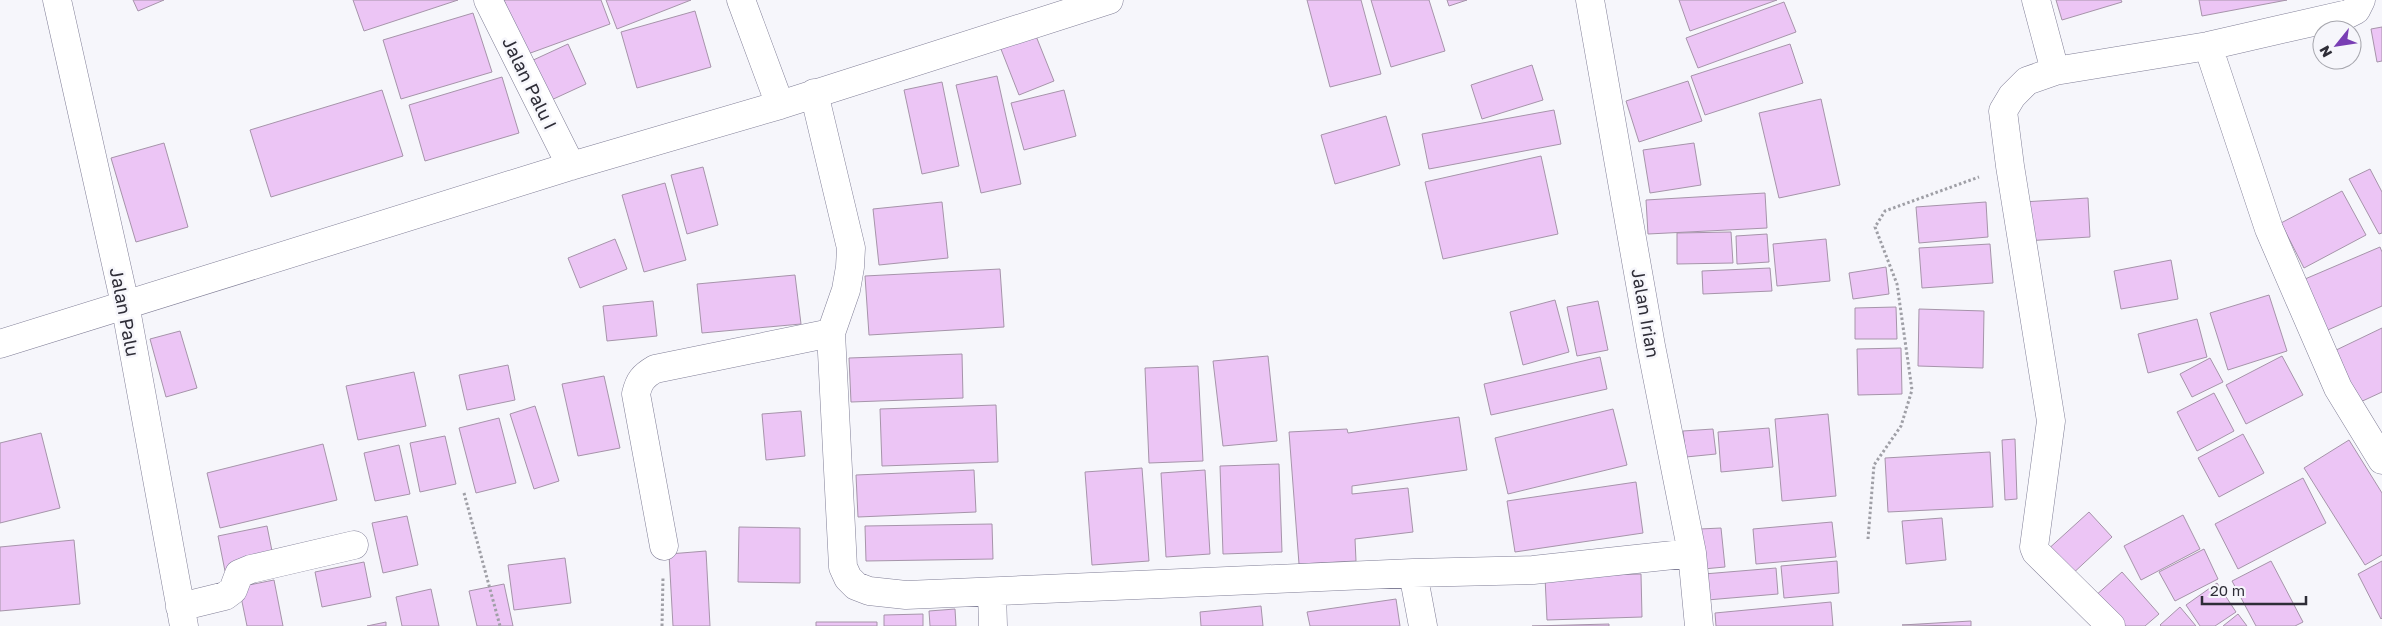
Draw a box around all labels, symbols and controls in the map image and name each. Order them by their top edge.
north arrow [2312,20,2362,70]
street label: Jalan Palu I [498,33,562,133]
text: N [2315,43,2335,61]
street label: Jalan Palu [106,266,144,358]
street label: Jalan Irian [1627,267,1665,359]
scale bar [2202,574,2306,606]
text: 20 m [2210,581,2245,599]

